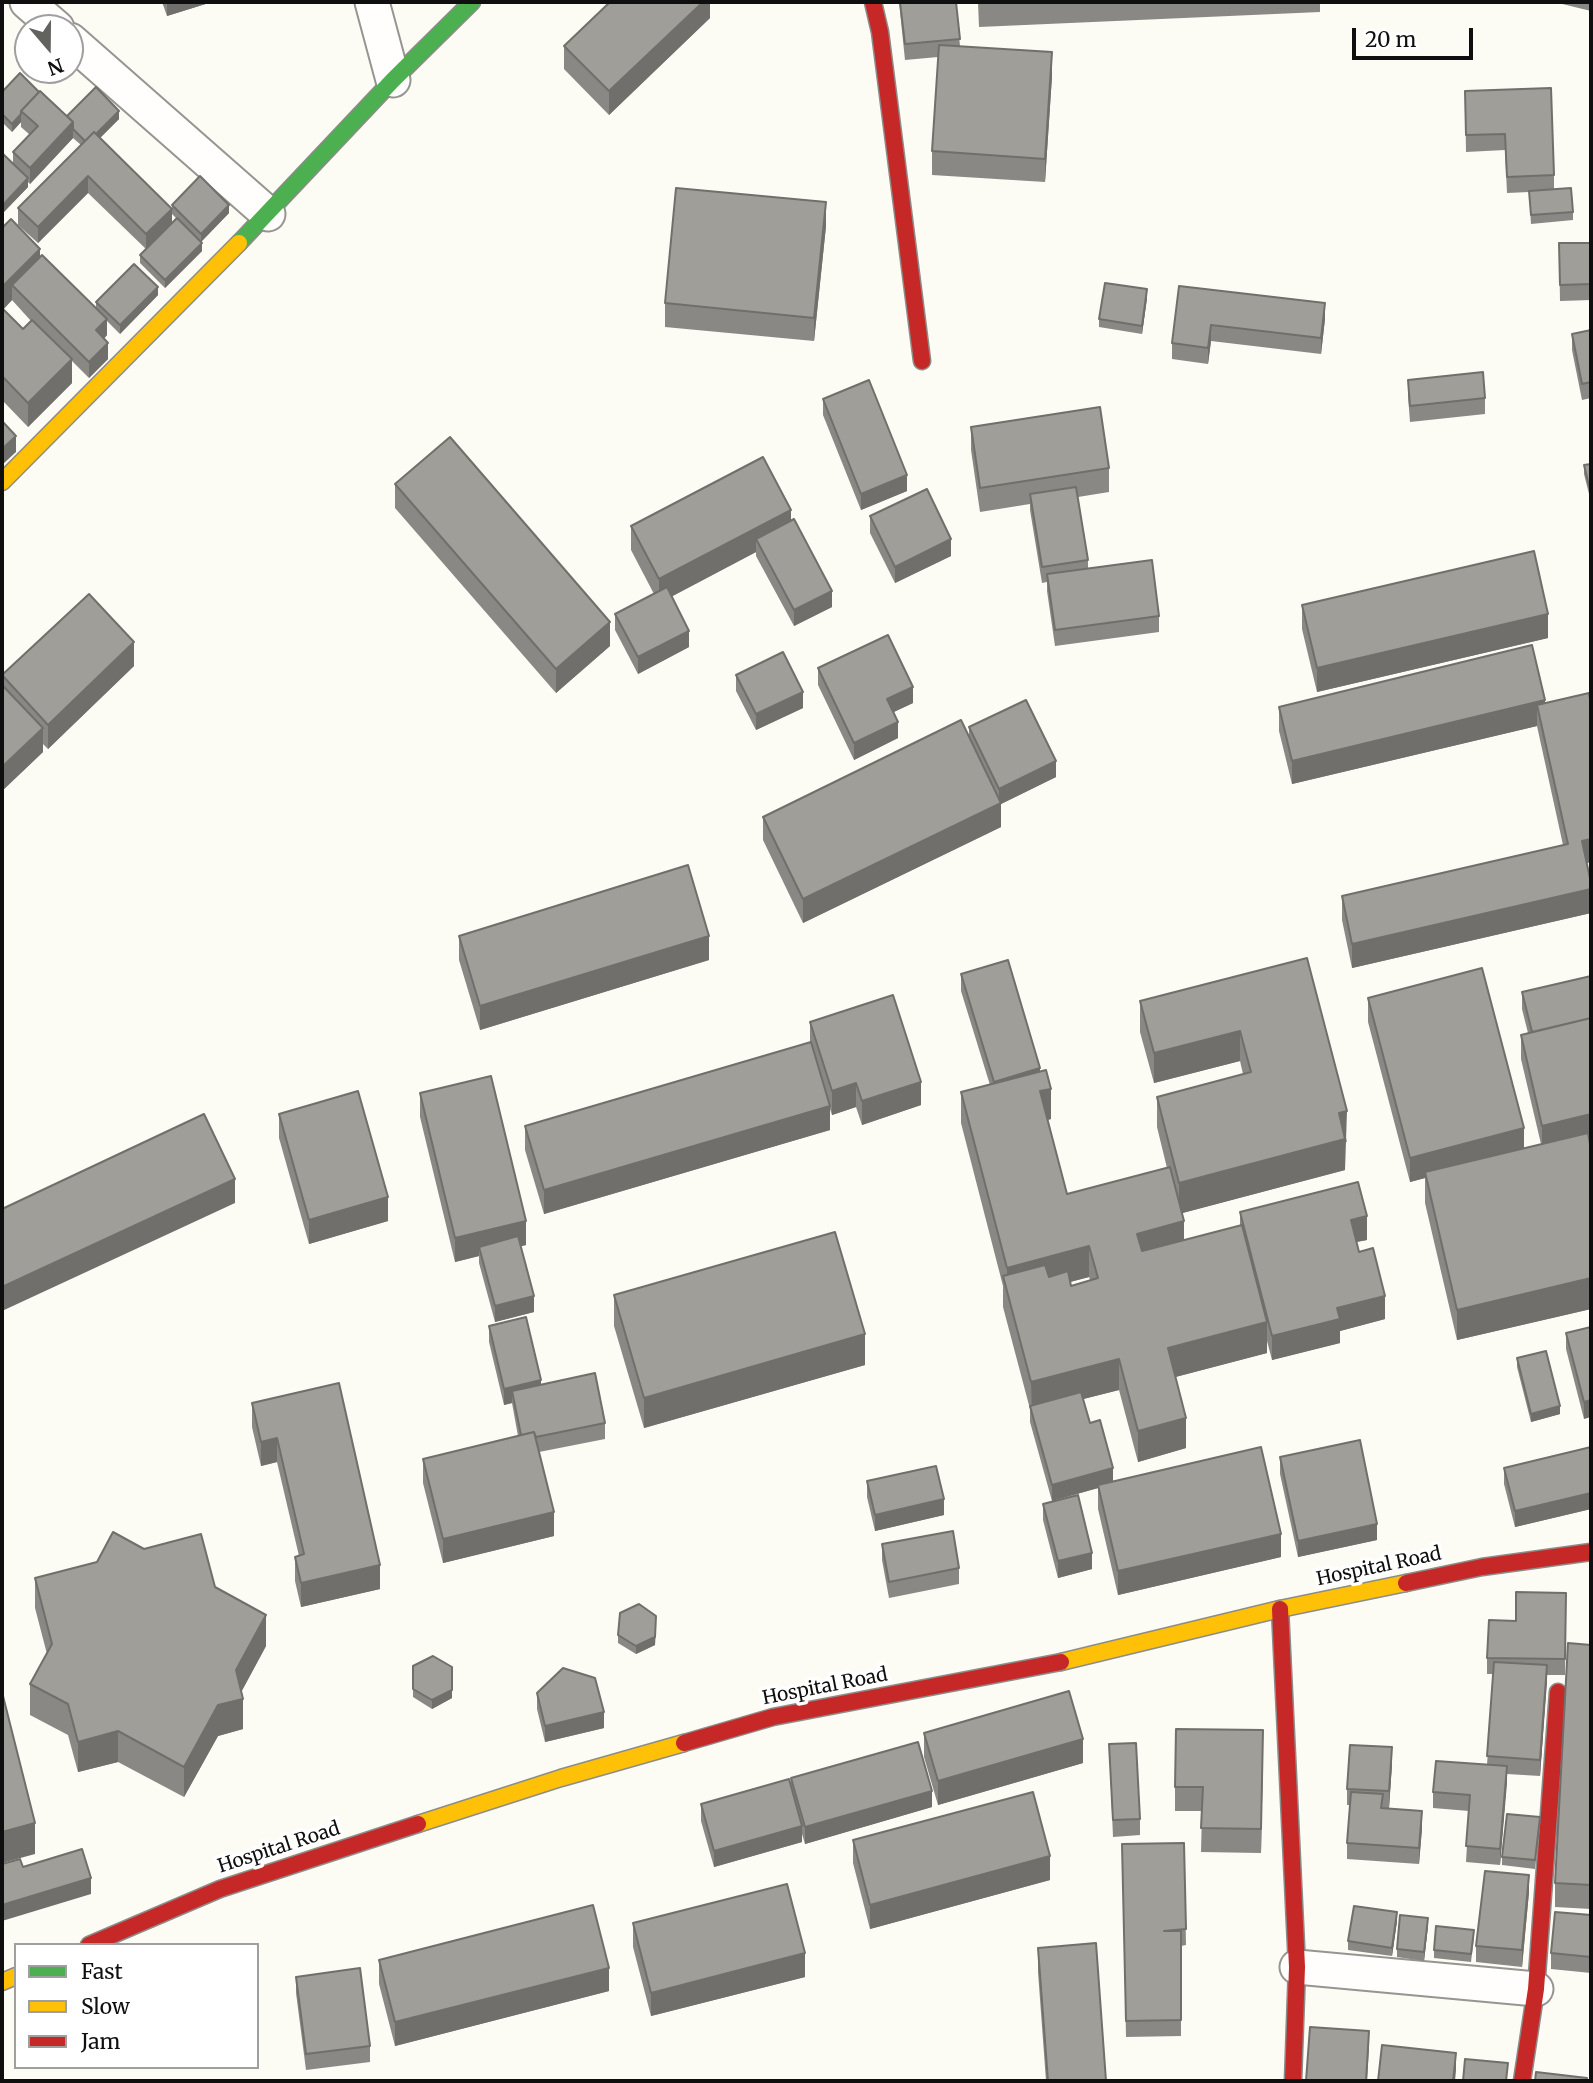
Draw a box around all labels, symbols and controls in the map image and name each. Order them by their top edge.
north arrow [14,14,84,84]
scale bar [1355,14,1476,58]
text: 20 m [1365,26,1416,53]
text: N [44,53,67,81]
street label: Hospital Road [1314,1543,1444,1591]
street label: Hospital Road [760,1664,890,1710]
street label: Hospital Road [215,1818,343,1878]
legend [14,1943,259,2069]
text: Fast [81,1958,123,1985]
text: Slow [81,1993,130,2020]
text: Jam [81,2028,120,2055]

